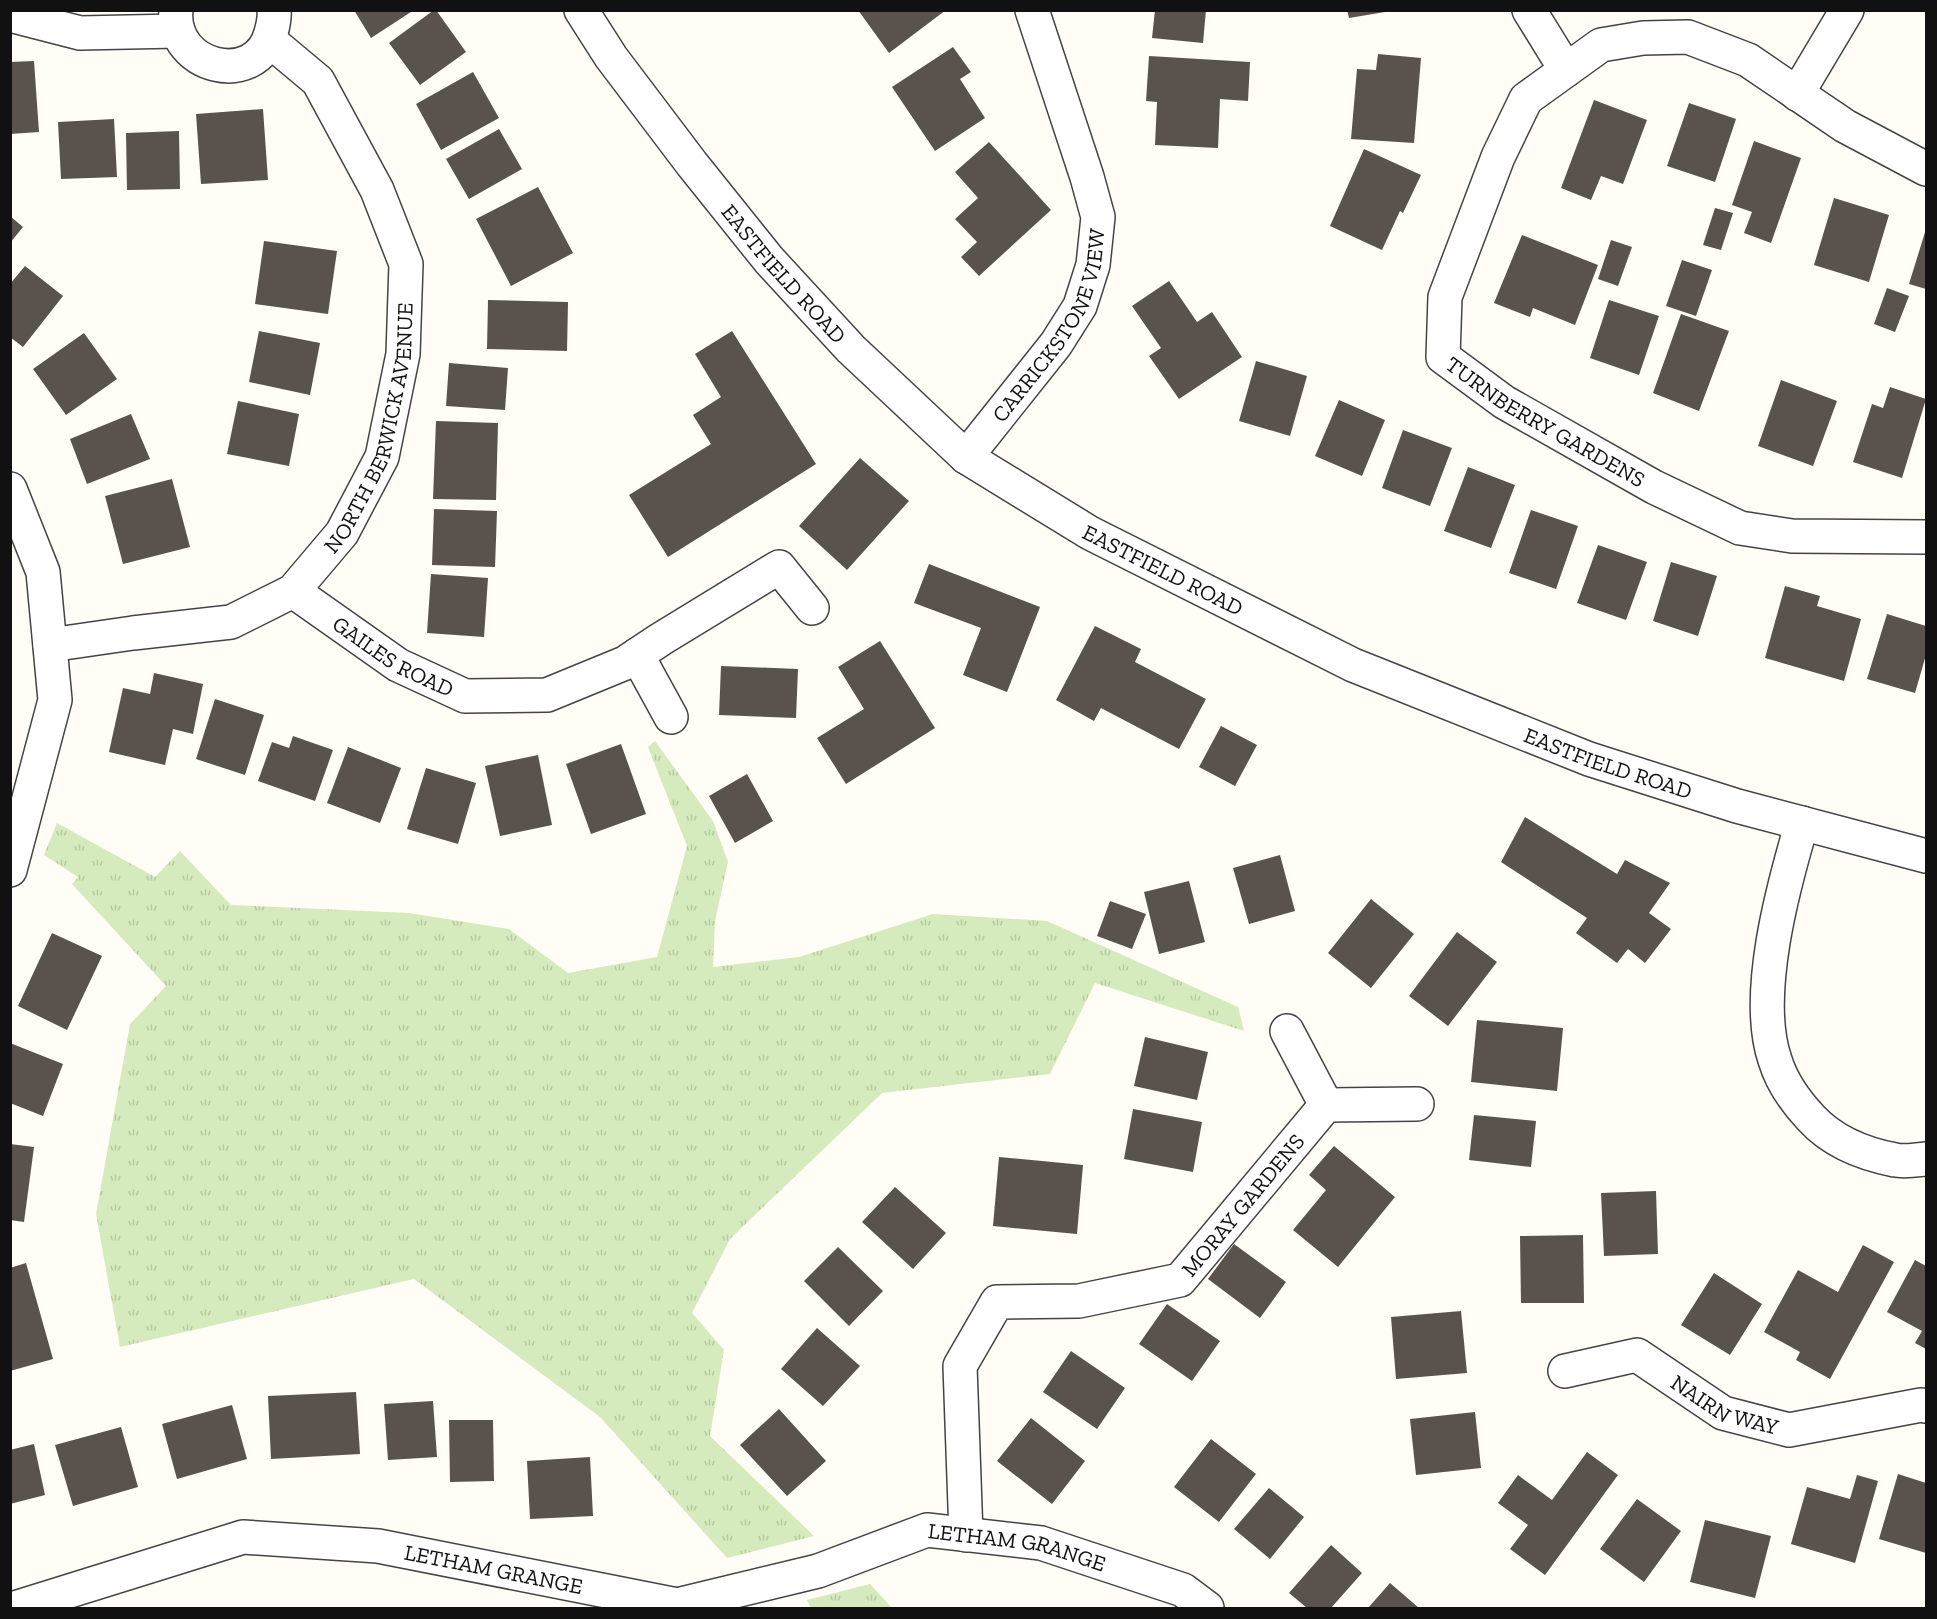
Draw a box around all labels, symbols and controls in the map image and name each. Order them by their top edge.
street label: EASTFIELD ROAD [716,199,852,349]
street label: CARRICKSTONE VIEW [986,227,1111,427]
street label: NORTH BERWICK AVENUE [318,302,419,559]
street label: TURNBERRY GARDENS [1440,351,1650,493]
street label: EASTFIELD ROAD [1078,519,1248,622]
street label: GAILES ROAD [327,610,458,703]
street label: EASTFIELD ROAD [1520,722,1695,805]
street label: MORAY GARDENS [1176,1128,1310,1282]
street label: NAIRN WAY [1666,1369,1782,1441]
street label: LETHAM GRANGE [927,1517,1109,1577]
street label: LETHAM GRANGE [402,1539,585,1600]

